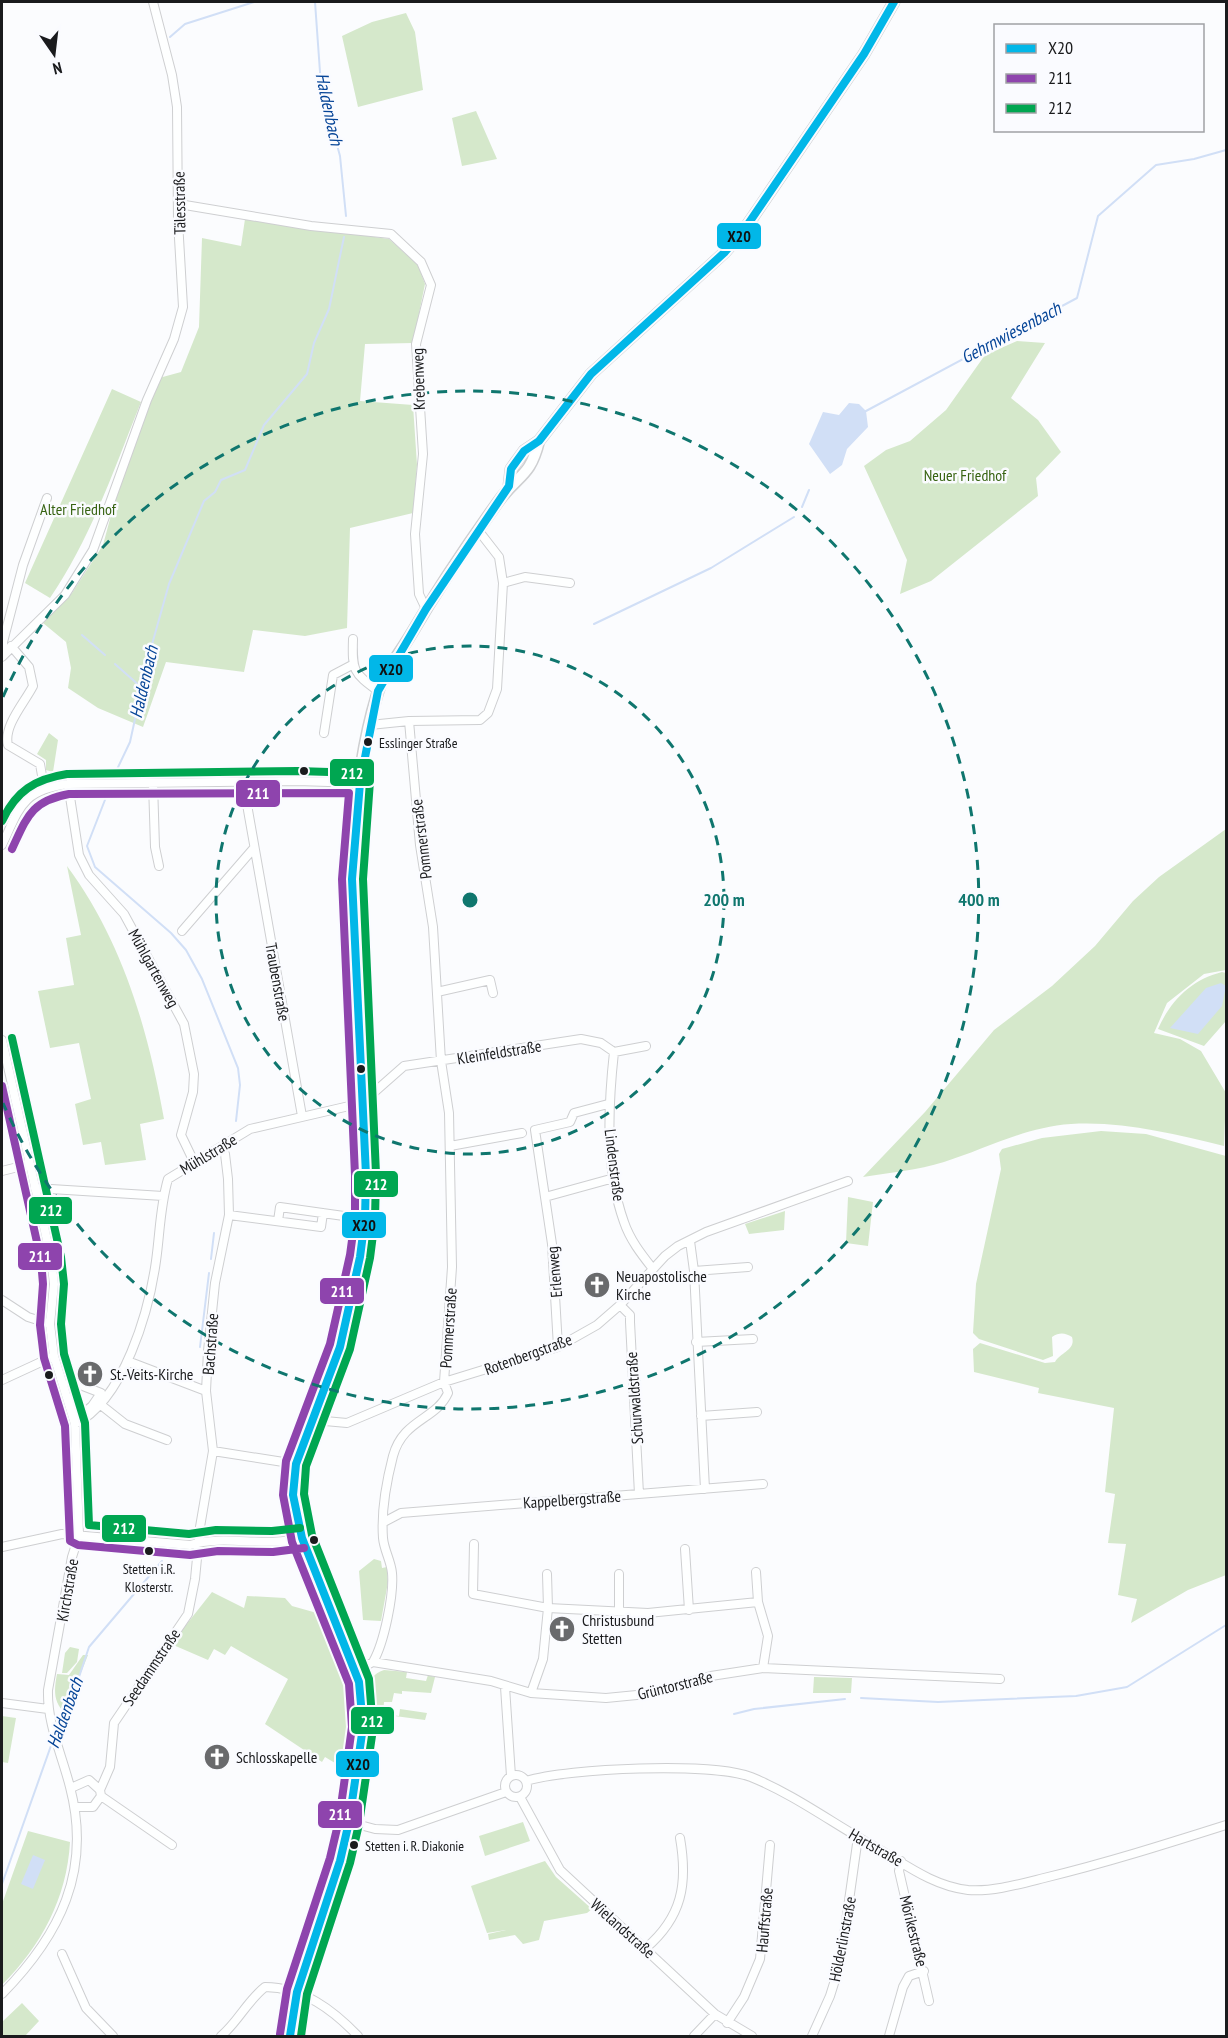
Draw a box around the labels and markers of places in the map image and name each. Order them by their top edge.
place label: Esslinger Straße [379,734,458,752]
marker: Esslinger Straße [362,736,374,748]
unlabelled marker [298,765,310,777]
centre of rings [460,890,480,910]
unlabelled marker [355,1063,367,1075]
place label: Neuapostolische Kirche [616,1266,707,1304]
church icon: Neuapostolische Kirche [582,1270,612,1300]
church icon: St.-Veits-Kirche [75,1359,105,1389]
place label: St.-Veits-Kirche [110,1364,193,1384]
unlabelled marker [43,1369,55,1381]
unlabelled marker [308,1534,320,1546]
marker: Stetten i.R. Klosterstr. [143,1545,155,1557]
place label: Stetten i.R. Klosterstr. [123,1560,175,1596]
place label: Christusbund Stetten [582,1610,654,1648]
church icon: Christusbund Stetten [547,1614,577,1644]
church icon: Schlosskapelle [202,1742,232,1772]
place label: Schlosskapelle [236,1747,317,1767]
place label: Stetten i. R. Diakonie [365,1837,464,1855]
marker: Stetten i. R. Diakonie [348,1839,360,1851]

